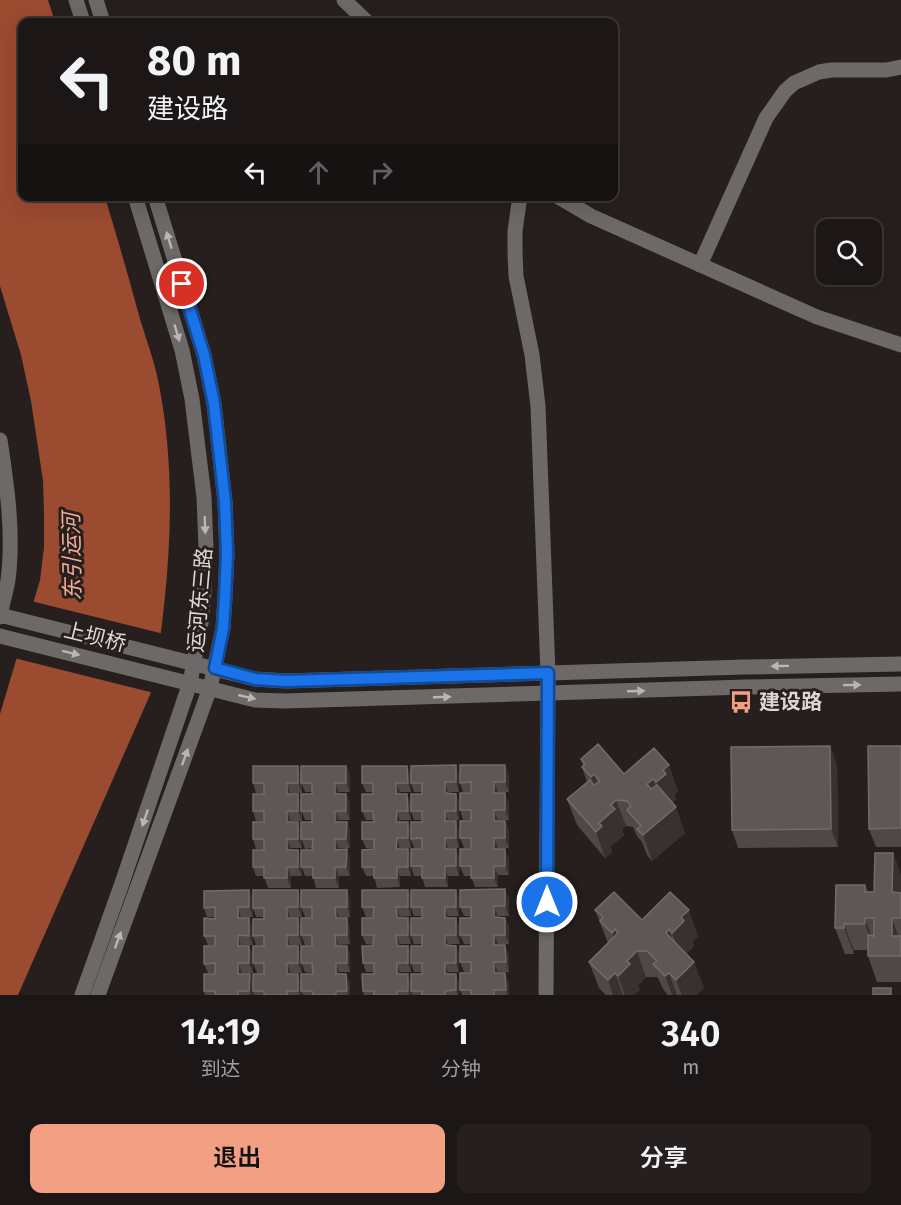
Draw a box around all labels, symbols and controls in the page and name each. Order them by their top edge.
text: 80 m [147,36,241,86]
icon: left [48,42,126,120]
text: 建设路 [147,93,228,125]
icon: left [239,156,272,189]
icon: ahead [302,156,335,189]
icon: right [365,156,398,189]
map controls [816,219,882,285]
button: search [816,219,882,285]
one-way arrow [164,231,173,249]
pin [156,258,207,309]
icon: arrive [165,267,198,300]
one-way arrow [173,324,182,342]
water label: 东引运河 [58,509,86,601]
one-way arrow [200,516,209,535]
street label: 运河东三路 [182,547,218,653]
street label: 上坝桥 [61,617,129,657]
one-way arrow [62,649,81,659]
one-way arrow [770,661,789,671]
one-way arrow [843,681,862,690]
one-way arrow [627,686,646,696]
bus stop icon: 建设路 [728,689,754,715]
place label: 建设路 [759,689,822,715]
one-way arrow [432,692,451,701]
one-way arrow [238,693,256,703]
one-way arrow [181,748,191,766]
one-way arrow [139,809,149,827]
position arrow [515,870,579,934]
one-way arrow [114,931,124,949]
text: 14:19 [180,1010,261,1054]
text: 1 [453,1010,469,1054]
text: 340 [661,1012,721,1056]
text: m [682,1055,700,1079]
text: 到达 [200,1057,240,1081]
text: 分钟 [441,1057,481,1081]
button: 退出 [30,1124,445,1193]
button: 分享 [457,1124,871,1193]

